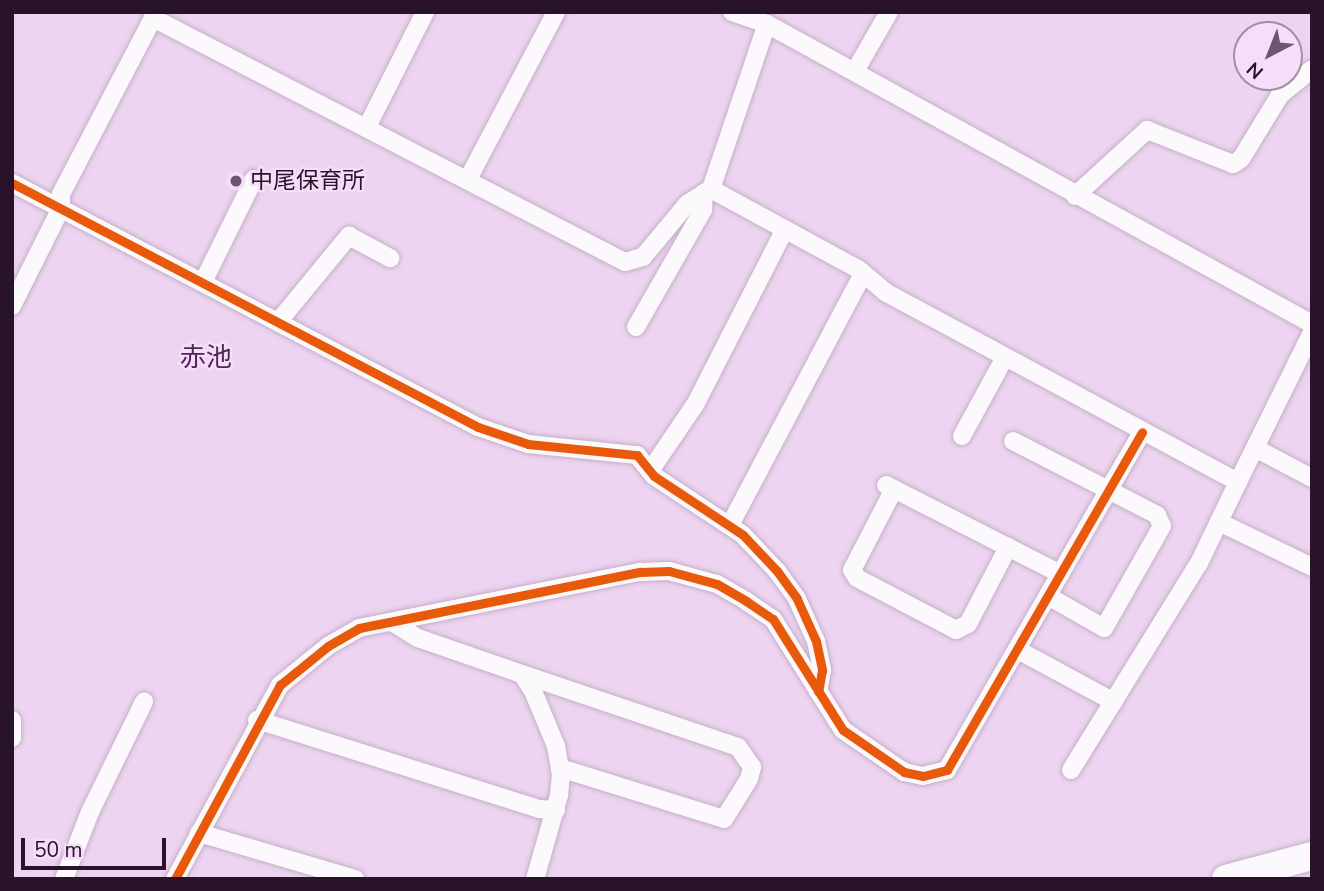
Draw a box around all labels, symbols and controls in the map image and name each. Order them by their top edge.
north arrow [1233,21,1303,91]
text: N [1241,56,1269,85]
place label: 中尾保育所 [250,167,365,195]
marker: 中尾保育所 [228,173,244,189]
district label: 赤池 [180,342,232,374]
scale bar [24,824,170,868]
text: 50 m [34,836,83,864]

